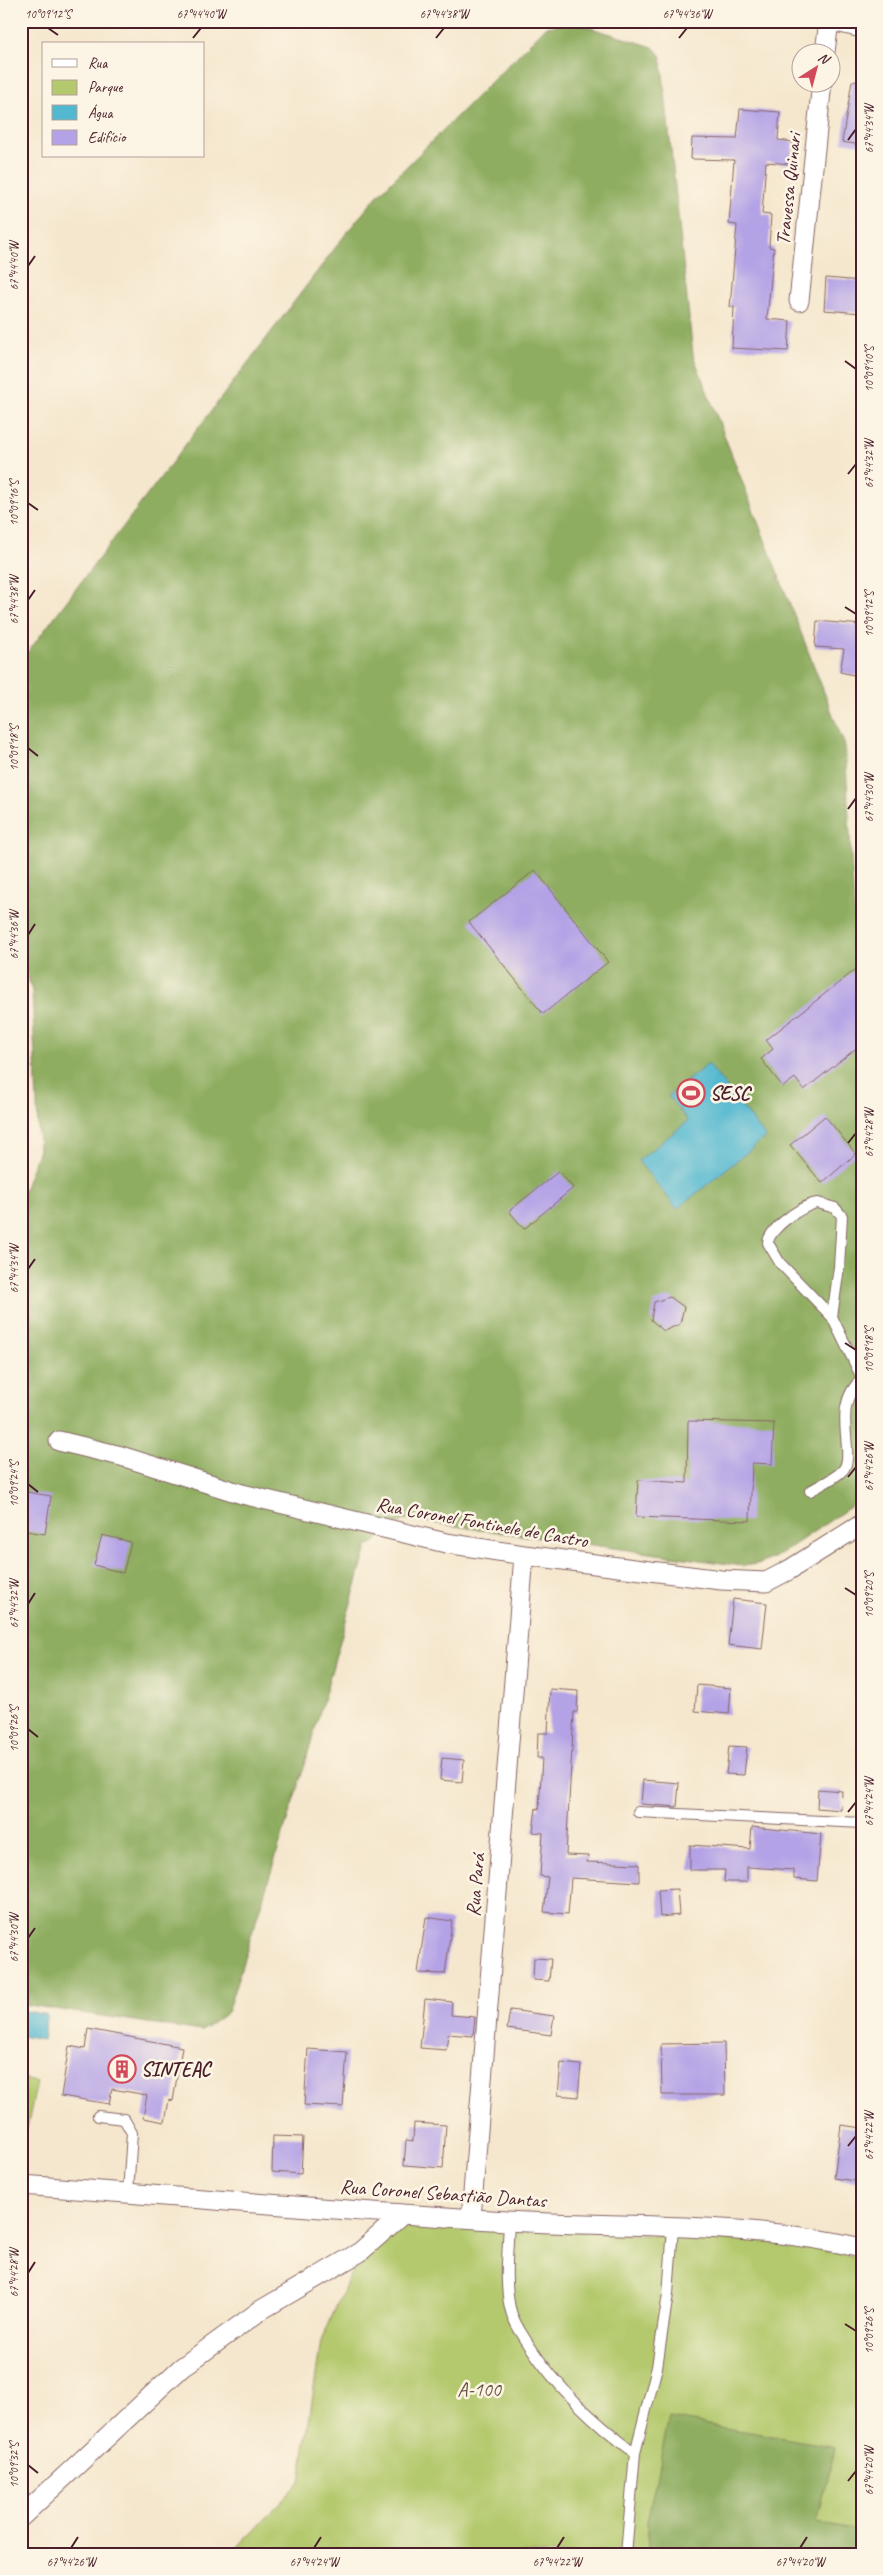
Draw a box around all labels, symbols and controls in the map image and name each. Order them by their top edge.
text: 10°09'12"S [25,6,73,22]
text: 67°44'40"W [177,6,228,22]
text: 67°44'38"W [420,6,471,22]
text: 67°44'36"W [663,6,714,22]
legend [42,42,205,158]
north arrow [790,42,840,92]
text: N [815,48,834,69]
text: Rua [88,54,108,73]
text: Parque [88,78,124,97]
text: 67°44'34"W [861,102,877,153]
text: Água [88,104,113,123]
text: Edifício [88,128,127,147]
street label: Travessa Quinari [770,130,807,246]
text: 67°44'40"W [6,239,22,290]
text: 10°09'10"S [861,344,877,392]
text: 67°44'32"W [861,437,877,488]
text: 10°09'16"S [6,478,22,526]
text: 67°44'38"W [6,573,22,624]
text: 10°09'12"S [861,589,877,637]
text: 10°09'18"S [6,723,22,771]
text: 67°44'30"W [861,771,877,822]
text: 67°44'36"W [6,908,22,959]
sports icon: SESC [676,1078,706,1108]
place label: SESC [710,1081,753,1106]
text: 67°44'28"W [861,1106,877,1157]
text: 67°44'34"W [6,1242,22,1293]
text: 10°09'18"S [861,1325,877,1373]
text: 67°44'26"W [861,1440,877,1491]
text: 10°09'24"S [6,1459,22,1507]
street label: Rua Coronel Fontinele de Castro [374,1492,591,1554]
text: 10°09'20"S [861,1570,877,1618]
text: 67°44'32"W [6,1577,22,1628]
text: 10°09'26"S [6,1704,22,1752]
text: 67°44'24"W [861,1775,877,1826]
street label: Rua Pará [460,1850,491,1918]
text: 67°44'30"W [6,1911,22,1962]
building icon: SINTEAC [107,2054,137,2084]
place label: SINTEAC [141,2057,212,2082]
text: 67°44'22"W [861,2109,877,2160]
street label: Rua Coronel Sebastião Dantas [339,2174,549,2213]
text: 67°44'28"W [6,2246,22,2297]
text: 10°09'26"S [861,2306,877,2354]
park label: A-100 [457,2377,503,2402]
text: 10°09'32"S [6,2440,22,2488]
text: 67°44'20"W [861,2444,877,2495]
text: 67°44'26"W [47,2554,98,2570]
text: 67°44'24"W [290,2554,341,2570]
text: 67°44'22"W [533,2554,584,2570]
text: 67°44'20"W [776,2554,827,2570]

